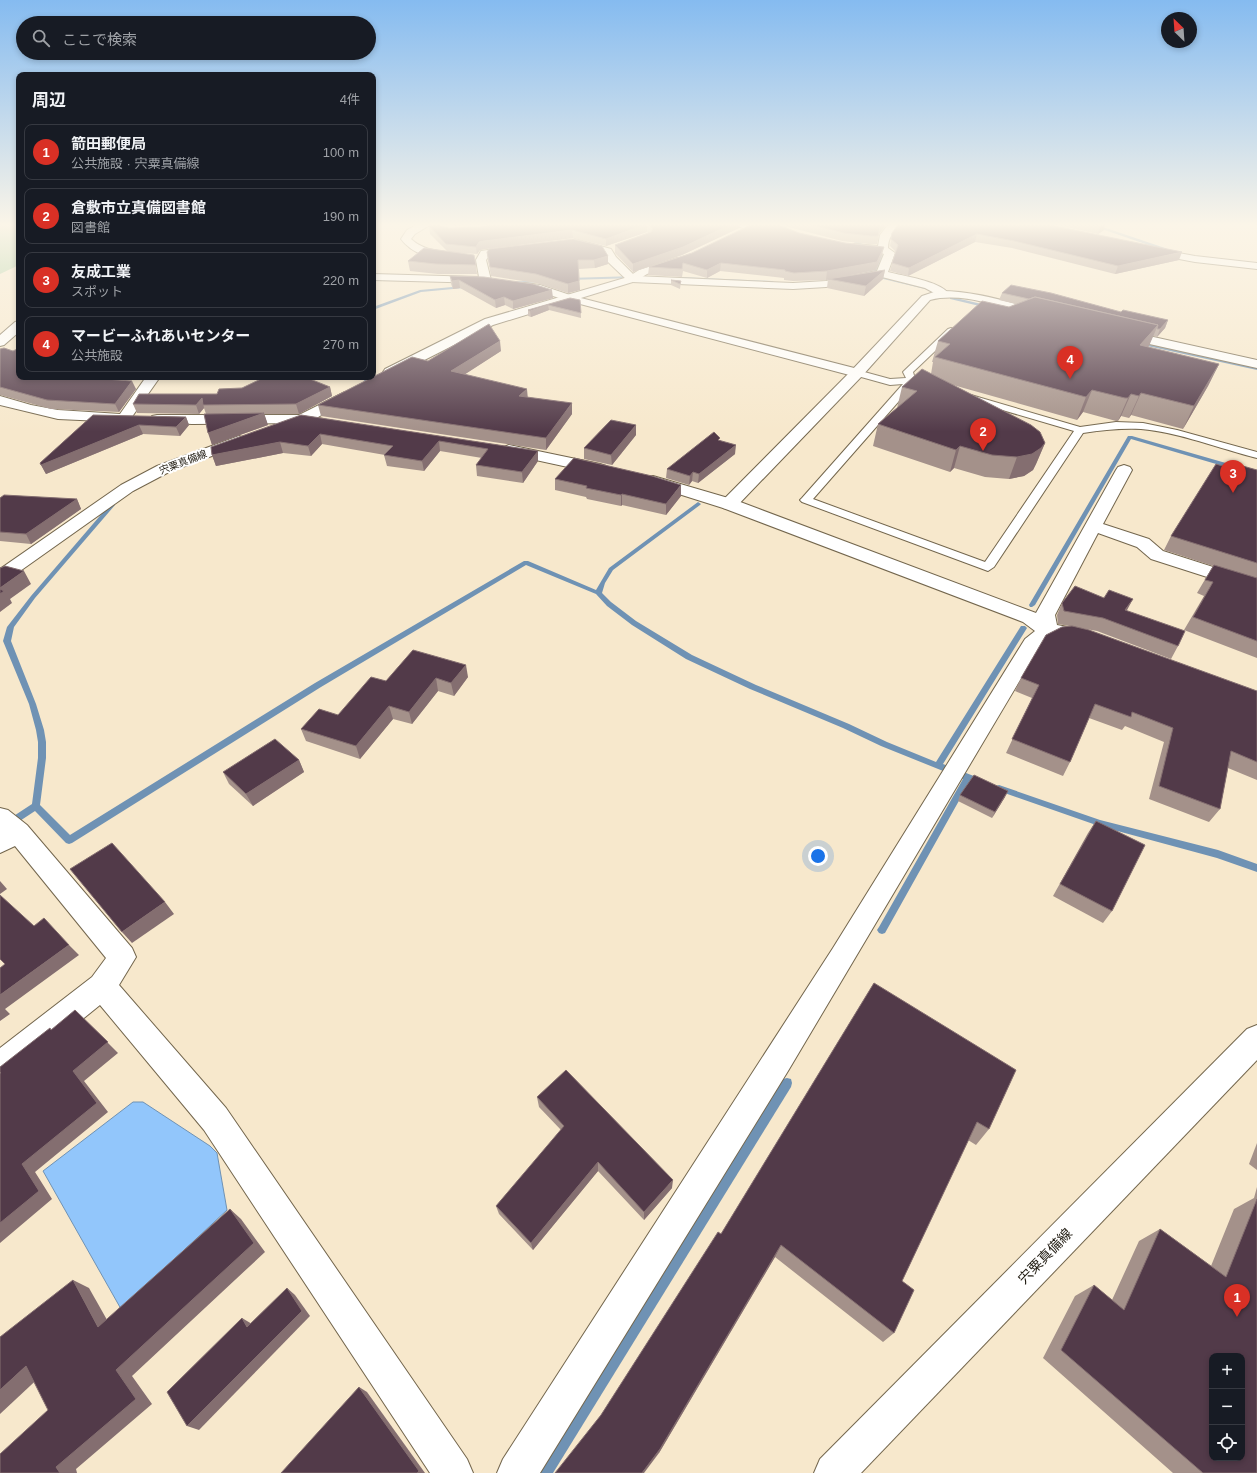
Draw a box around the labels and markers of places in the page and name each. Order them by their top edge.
pin: 4 [1057,346,1083,379]
pin: 2 [970,418,996,451]
pin: 3 [1220,460,1246,493]
pin: 1 [1224,1284,1250,1317]

